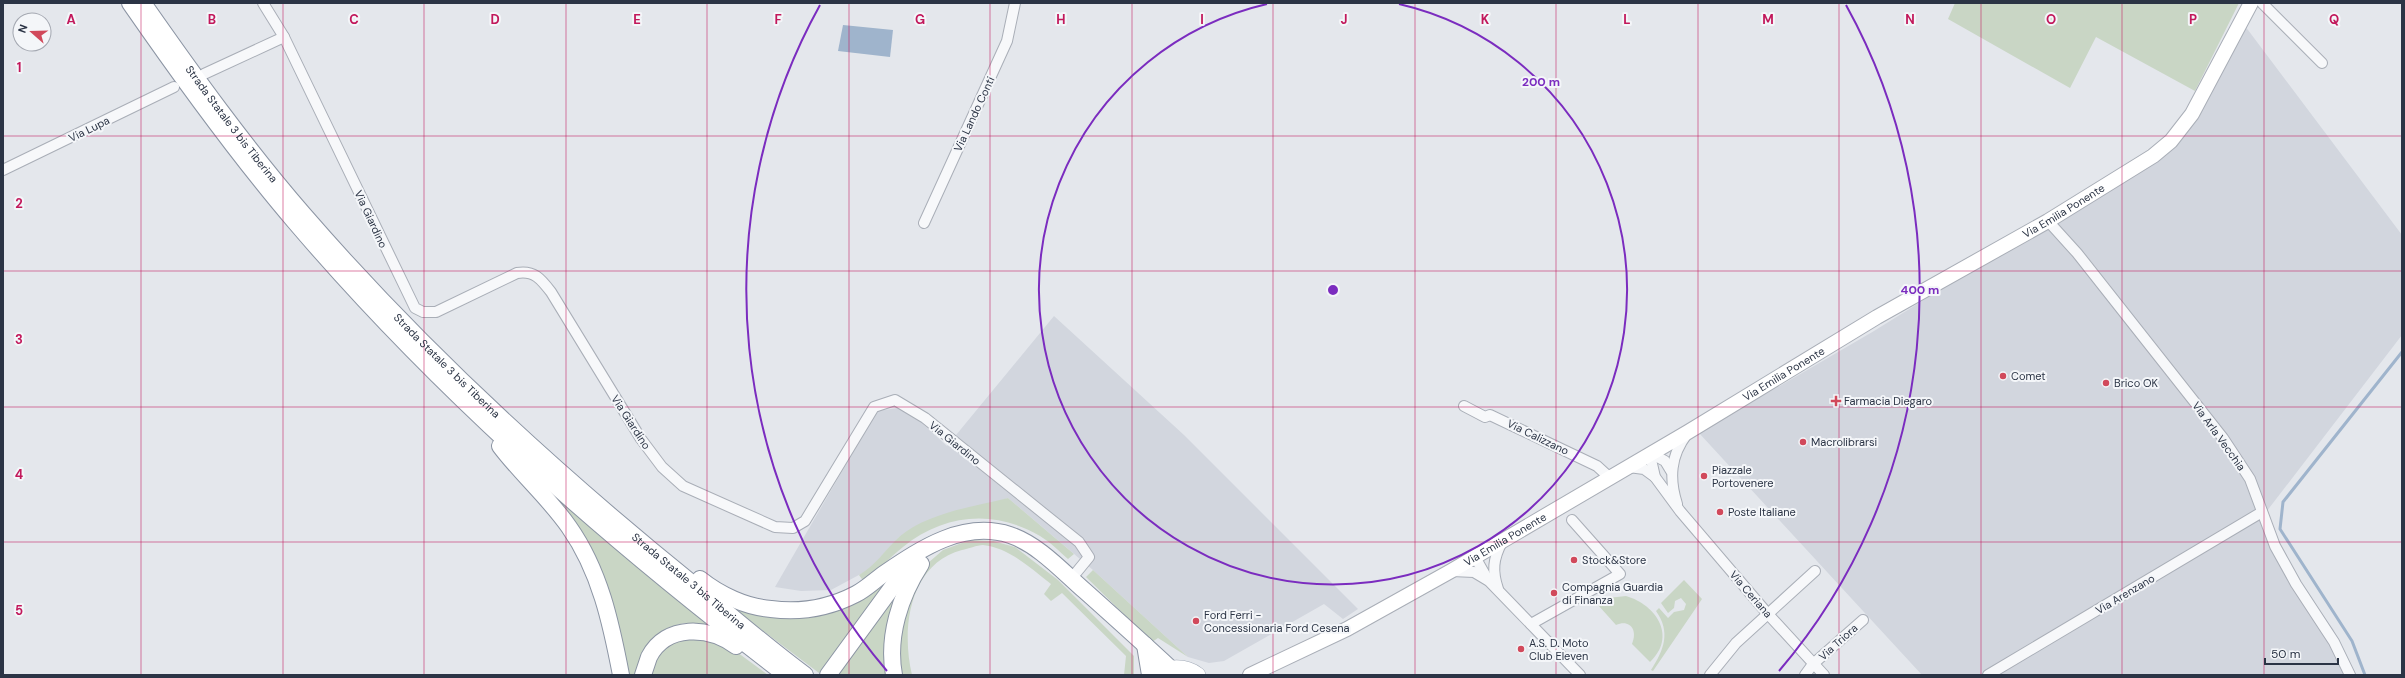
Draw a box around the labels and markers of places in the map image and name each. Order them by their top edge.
centre of rings [1326,283,1340,297]
place label: Comet [2011,369,2046,383]
marker: Comet [1998,371,2008,381]
place label: Brico OK [2114,376,2159,390]
marker: Brico OK [2101,378,2111,388]
place label: Farmacia Diegaro [1844,394,1932,408]
marker: Farmacia Diegaro [1831,396,1841,406]
place label: Macrolibrarsi [1811,435,1877,449]
marker: Macrolibrarsi [1798,437,1808,447]
place label: Piazzale Portovenere [1712,463,1774,490]
marker: Piazzale Portovenere [1699,471,1709,481]
place label: Poste Italiane [1728,505,1796,519]
marker: Poste Italiane [1715,507,1725,517]
place label: Stock&Store [1582,553,1646,567]
marker: Stock&Store [1569,555,1579,565]
place label: Compagnia Guardia di Finanza [1562,580,1663,607]
marker: Compagnia Guardia di Finanza [1549,588,1559,598]
place label: Ford Ferri - Concessionaria Ford Cesena [1204,608,1349,635]
marker: Ford Ferri - Concessionaria Ford Cesena [1191,616,1201,626]
place label: A.S. D. Moto Club Eleven [1529,636,1589,663]
marker: A.S. D. Moto Club Eleven [1516,644,1526,654]

